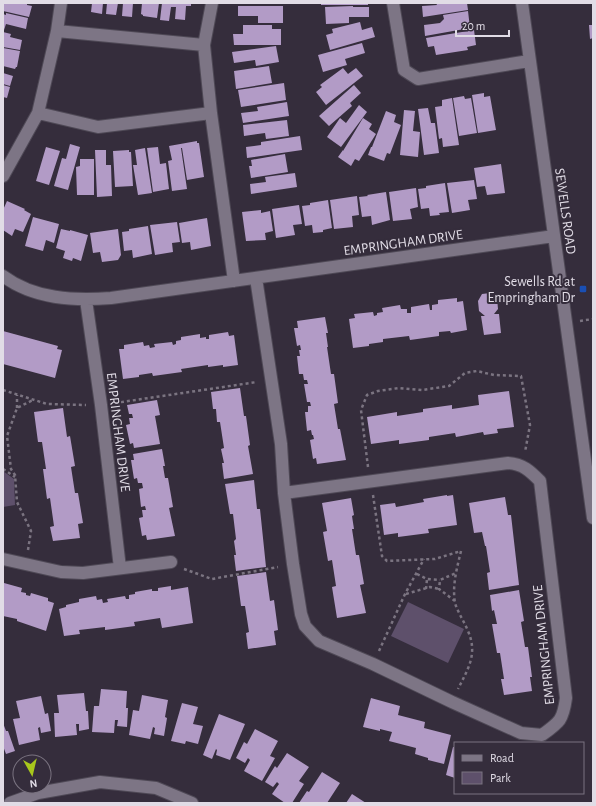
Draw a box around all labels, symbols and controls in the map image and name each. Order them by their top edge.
scale bar [456,12,509,38]
text: 20 m [462,20,485,32]
street label: SEWELLS ROAD [552,167,578,255]
street label: EMPRINGHAM DRIVE [343,228,464,258]
place label: Sewells Rd at Empringham Dr [488,275,576,305]
marker: Sewells Rd at Empringham Dr [578,284,588,294]
street label: EMPRINGHAM DRIVE [104,372,132,493]
street label: EMPRINGHAM DRIVE [531,584,557,705]
legend [454,742,584,794]
text: Road [490,752,514,764]
north arrow [12,754,52,794]
text: Park [490,772,511,784]
text: N [29,777,38,789]

